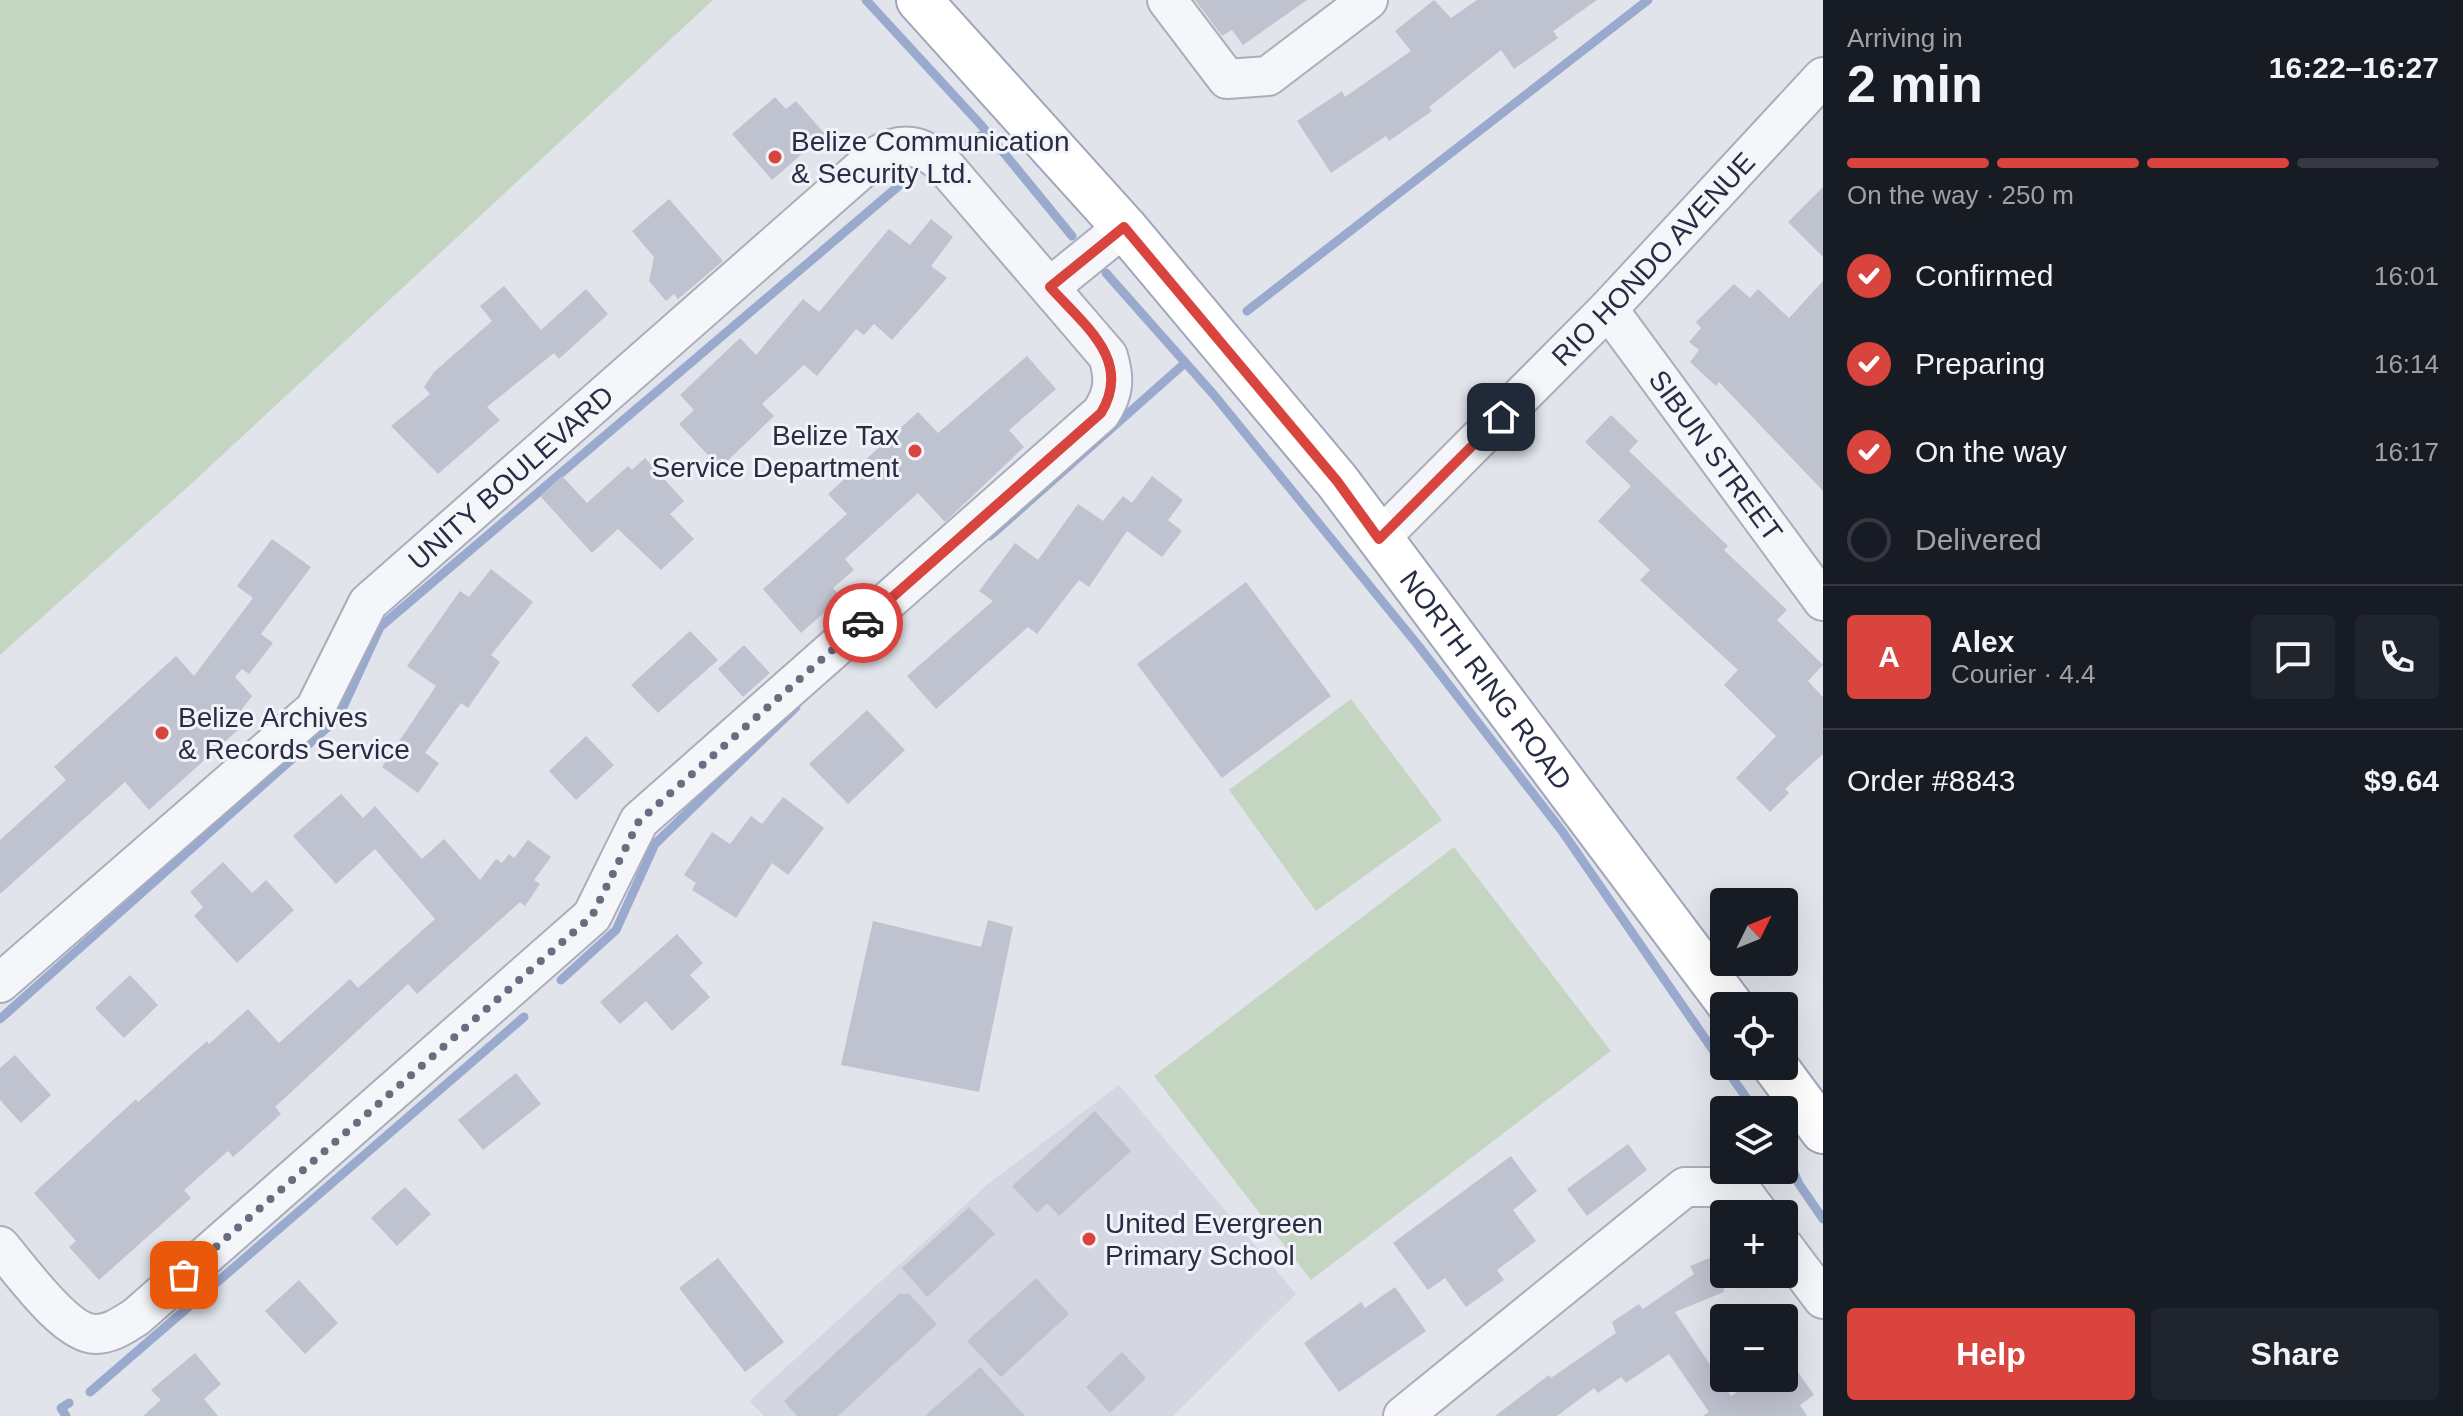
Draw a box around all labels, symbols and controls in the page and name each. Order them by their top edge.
text: Arriving in [1847,23,1963,53]
text: 16:22–16:27 [2269,51,2439,84]
text: 2 min [1847,55,1983,113]
place label: Belize Communication & Security Ltd. [791,126,1070,189]
street label: RIO HONDO AVENUE [1545,146,1761,372]
marker: Belize Communication & Security Ltd. [766,148,784,166]
text: On the way · 250 m [1847,180,2074,210]
icon: check [1847,254,1891,298]
text: Confirmed [1915,259,2053,292]
text: 16:01 [2374,261,2439,291]
icon: check [1847,342,1891,386]
text: Preparing [1915,347,2045,380]
text: 16:14 [2374,349,2439,379]
street label: SIBUN STREET [1643,364,1789,547]
street label: UNITY BOULEVARD [402,379,619,576]
pin [1467,383,1535,451]
icon: home [1479,395,1523,439]
place label: Belize Tax Service Department [652,420,899,483]
icon: check [1847,430,1891,474]
text: On the way [1915,435,2067,468]
text: 16:17 [2374,437,2439,467]
marker: Belize Tax Service Department [906,442,924,460]
text: Delivered [1915,523,2042,556]
street label: NORTH RING ROAD [1394,564,1578,795]
courier [823,583,903,663]
icon: car [841,601,885,645]
button: chat [2251,615,2335,699]
button: phone [2355,615,2439,699]
text: Alex [1951,625,2014,658]
text: A [1878,640,1900,673]
text: Courier · 4.4 [1951,659,2096,689]
place label: Belize Archives & Records Service [178,702,410,765]
marker: Belize Archives & Records Service [153,724,171,742]
text: Order #8843 [1847,764,2015,797]
text: $9.64 [2364,764,2439,797]
north arrow [1710,888,1798,976]
map controls [1710,888,1798,1392]
button: locate [1710,992,1798,1080]
button: layers [1710,1096,1798,1184]
button: + [1710,1200,1798,1288]
place label: United Evergreen Primary School [1105,1208,1323,1271]
marker: United Evergreen Primary School [1080,1230,1098,1248]
pin [150,1241,218,1309]
icon: bag [162,1253,206,1297]
button: − [1710,1304,1798,1392]
button: Help [1847,1308,2135,1400]
button: Share [2151,1308,2439,1400]

